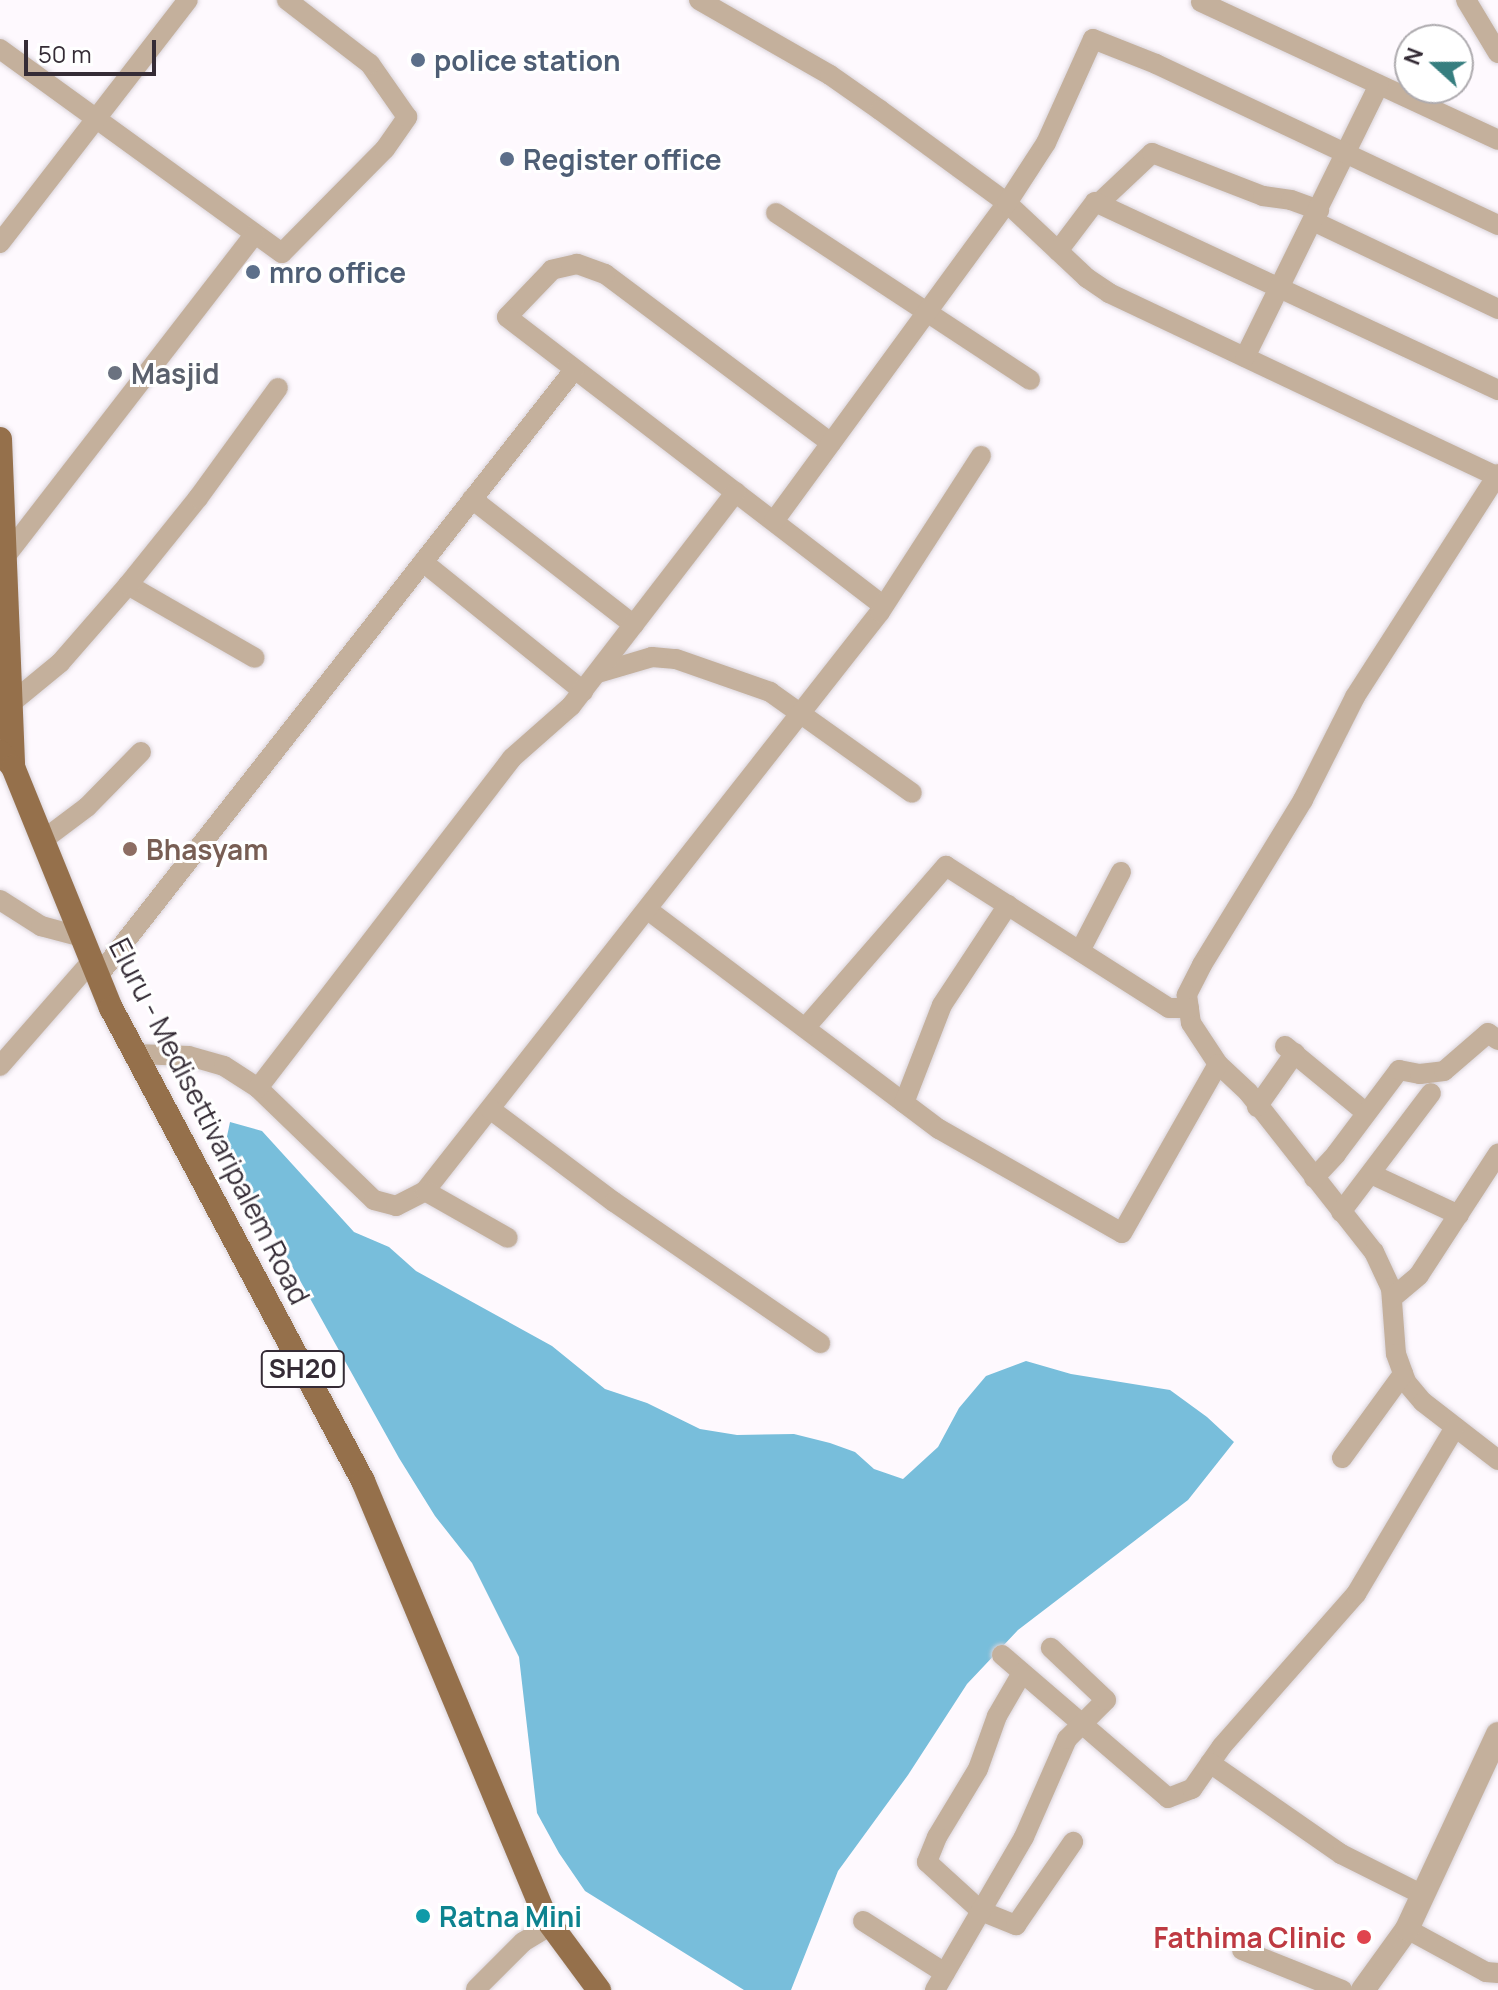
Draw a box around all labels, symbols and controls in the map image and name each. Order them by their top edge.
scale bar [28,24,160,74]
north arrow [1394,24,1474,104]
text: 50 m [38,37,92,70]
place label: police station [434,43,621,77]
text: N [1397,43,1430,69]
marker: police station [409,51,427,69]
place label: Register office [523,142,722,176]
marker: Register office [498,150,516,168]
place label: mro office [269,255,406,289]
marker: mro office [244,263,262,281]
place label: Masjid [131,356,219,390]
marker: Masjid [106,364,124,382]
place label: Bhasyam [146,832,268,866]
marker: Bhasyam [121,840,139,858]
street label: Eluru - Medisettivaripalem Road [103,932,317,1310]
road number: SH20 [259,1347,347,1391]
place label: Ratna Mini [439,1899,582,1933]
marker: Ratna Mini [414,1907,432,1925]
place label: Fathima Clinic [1154,1920,1346,1954]
marker: Fathima Clinic [1353,1926,1375,1948]

